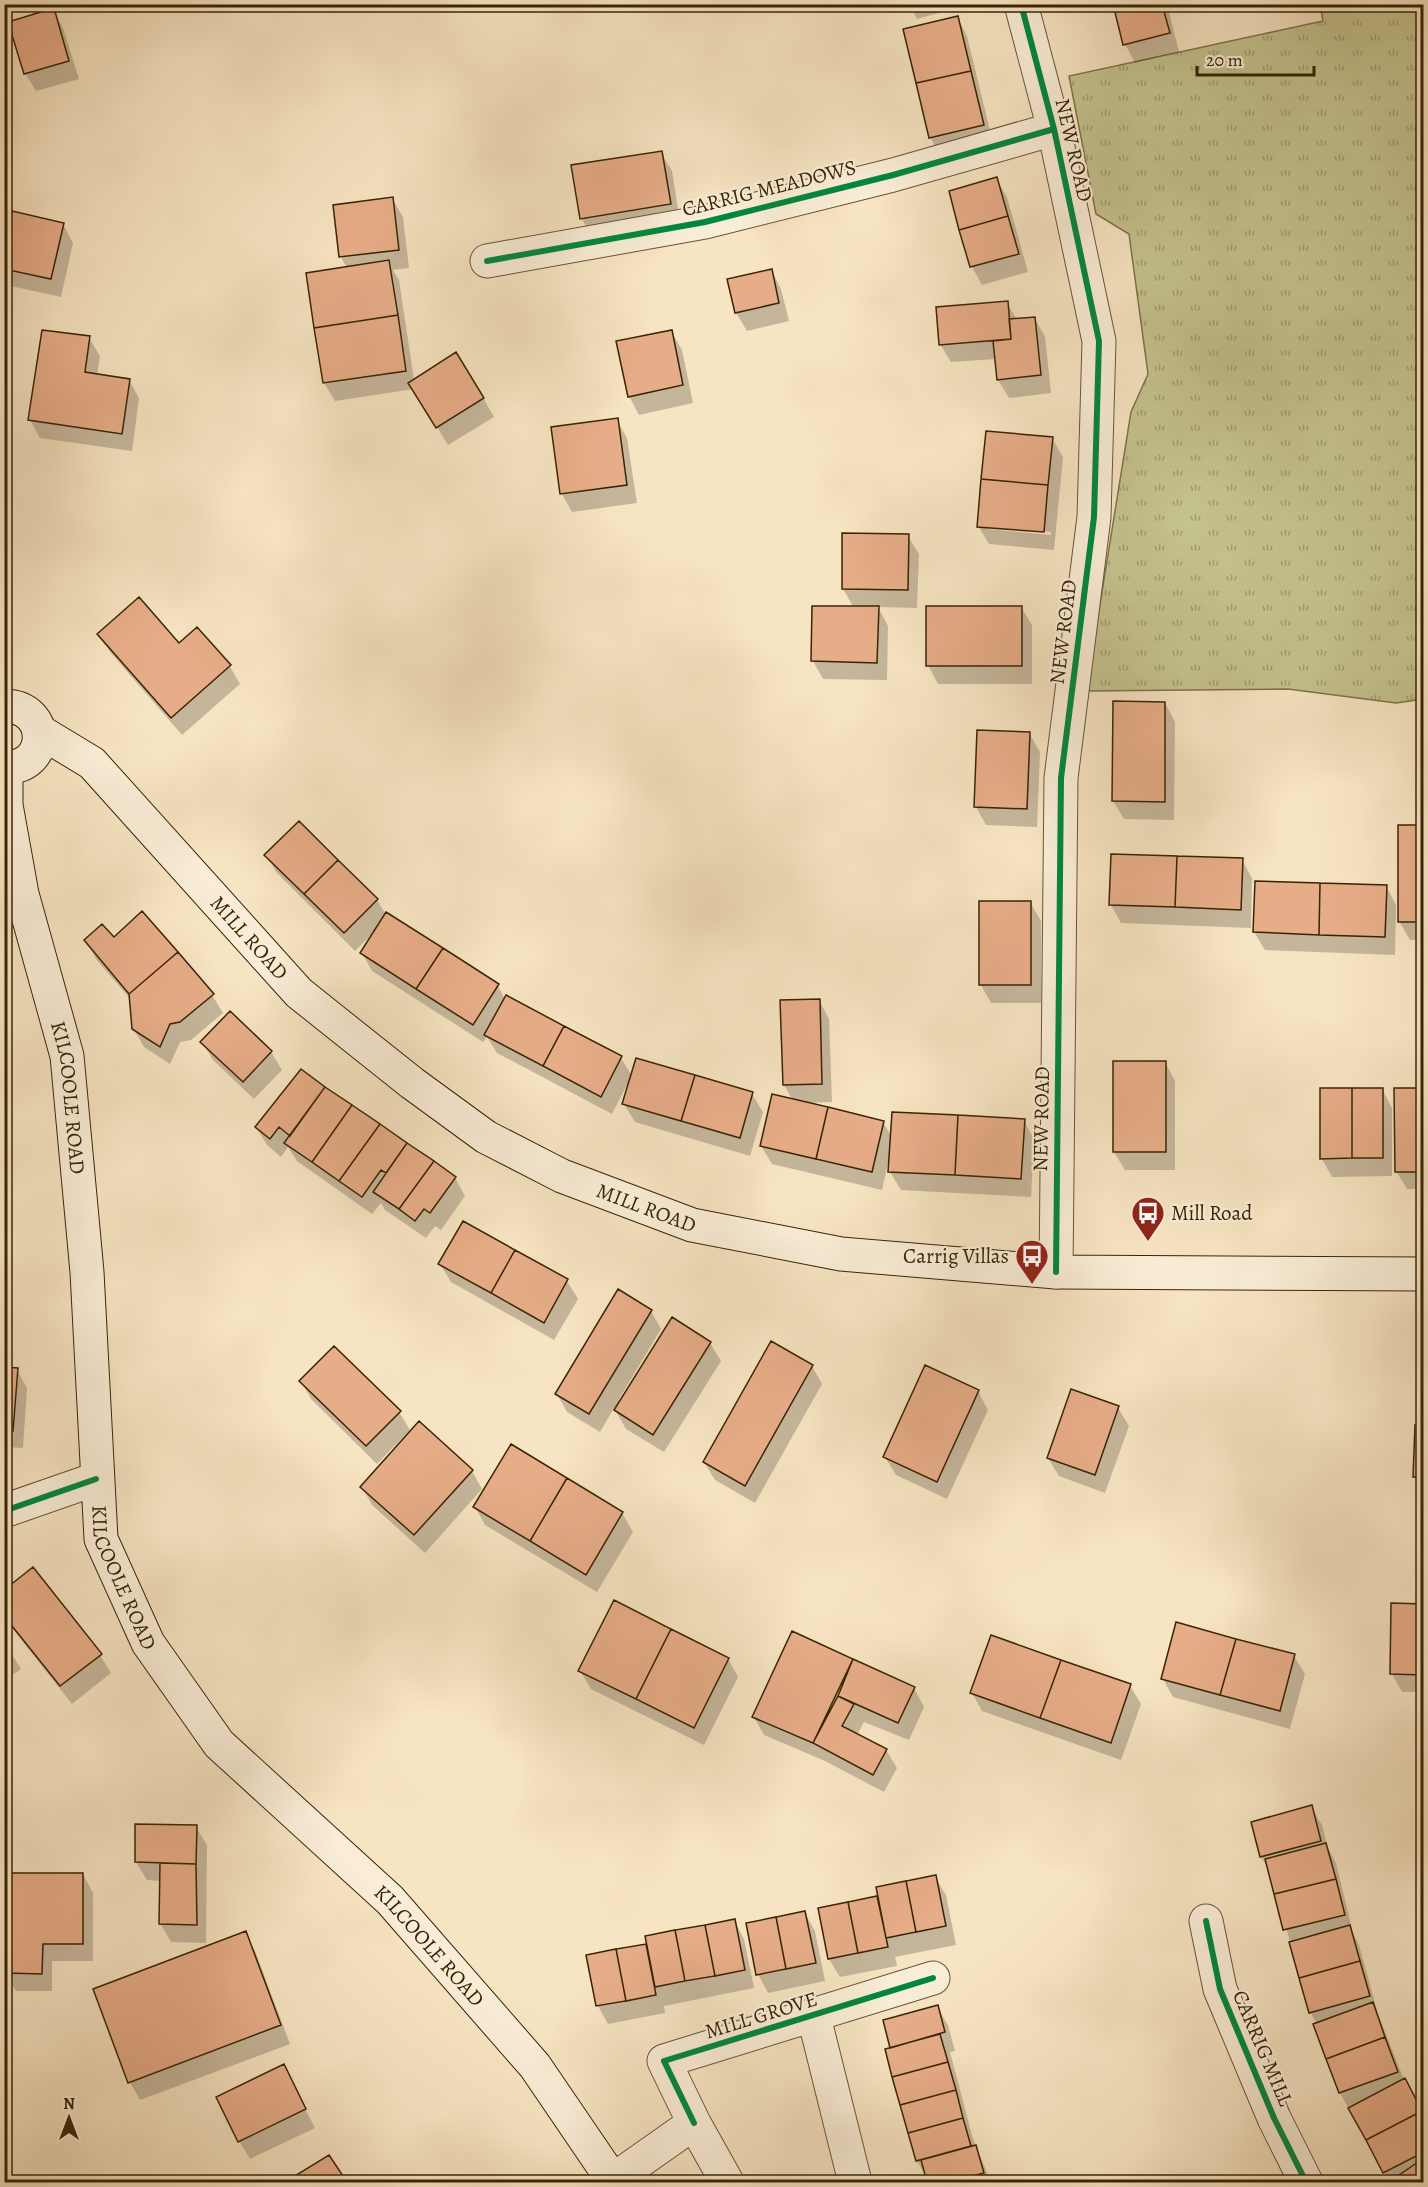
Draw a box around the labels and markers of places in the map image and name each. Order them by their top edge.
bus stop icon: Mill Road [1130,1195,1166,1242]
place label: Mill Road [1171,1199,1253,1227]
bus stop icon: Carrig Villas [1014,1238,1050,1285]
place label: Carrig Villas [903,1242,1009,1270]

